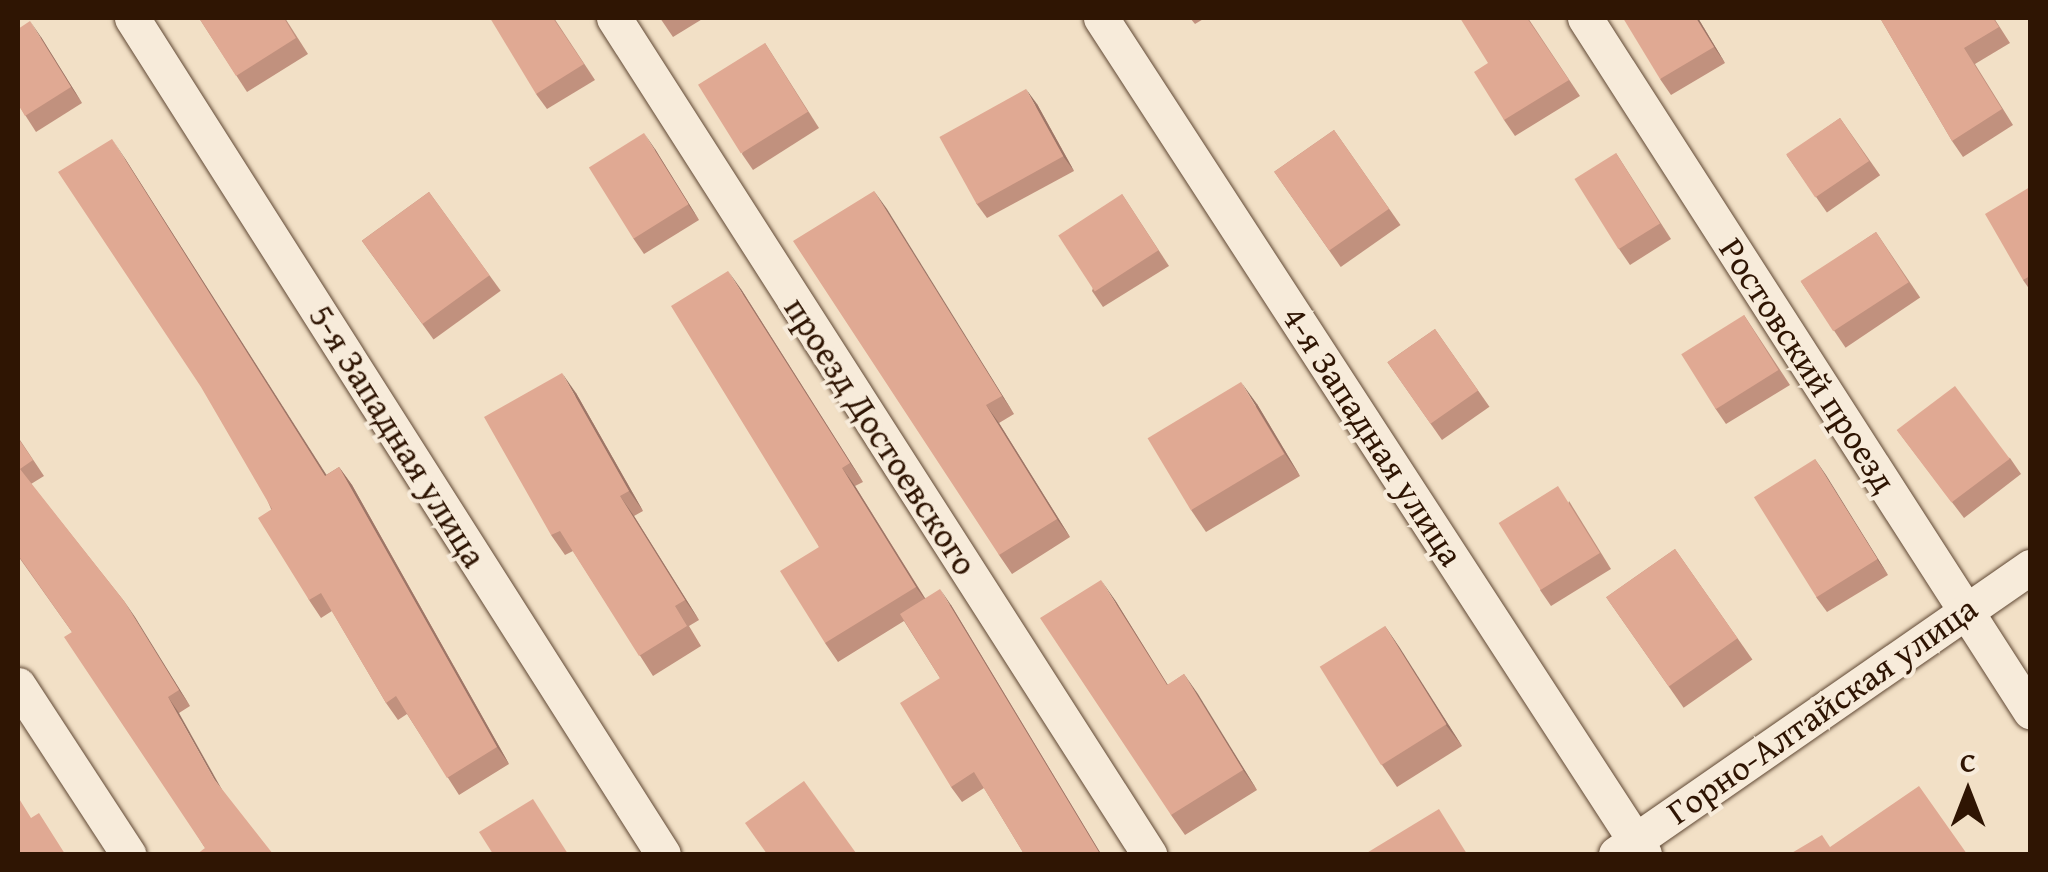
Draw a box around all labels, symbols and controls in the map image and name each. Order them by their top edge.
street label: Ростовский проезд [1710,230,1906,500]
street label: проезд Достоевского [775,289,987,583]
street label: 5-я Западная улица [300,297,496,575]
street label: 4-я Западная улица [1273,298,1473,574]
street label: Горно-Алтайская улица [1659,587,1985,833]
text: С [1960,741,1976,782]
north arrow [1918,742,2018,842]

